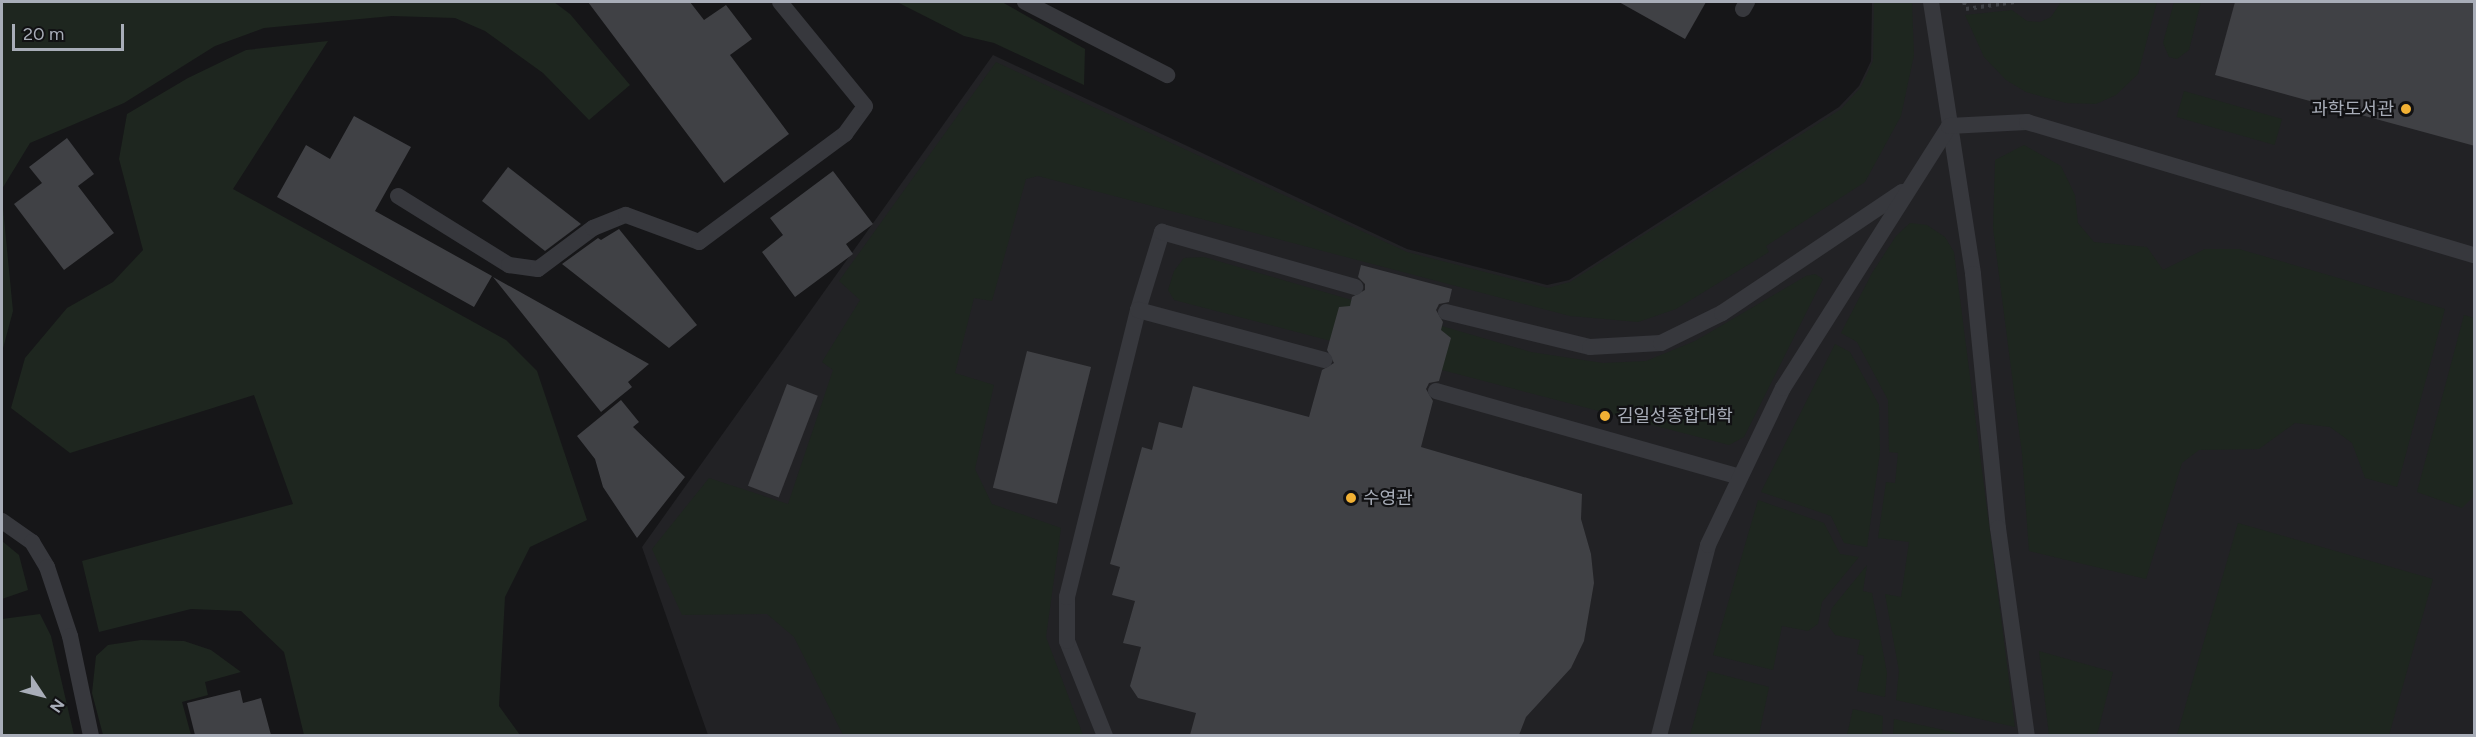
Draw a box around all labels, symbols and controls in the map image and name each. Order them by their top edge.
scale bar [15,12,128,50]
text: 20 m [23,23,64,45]
place label: 과학도서관 [2311,98,2394,120]
marker: 과학도서관 [2399,102,2413,116]
place label: 김일성종합대학 [1617,405,1733,427]
marker: 김일성종합대학 [1598,409,1612,423]
place label: 수영관 [1363,487,1413,509]
marker: 수영관 [1344,491,1358,505]
north arrow [12,665,72,725]
text: N [46,695,68,716]

